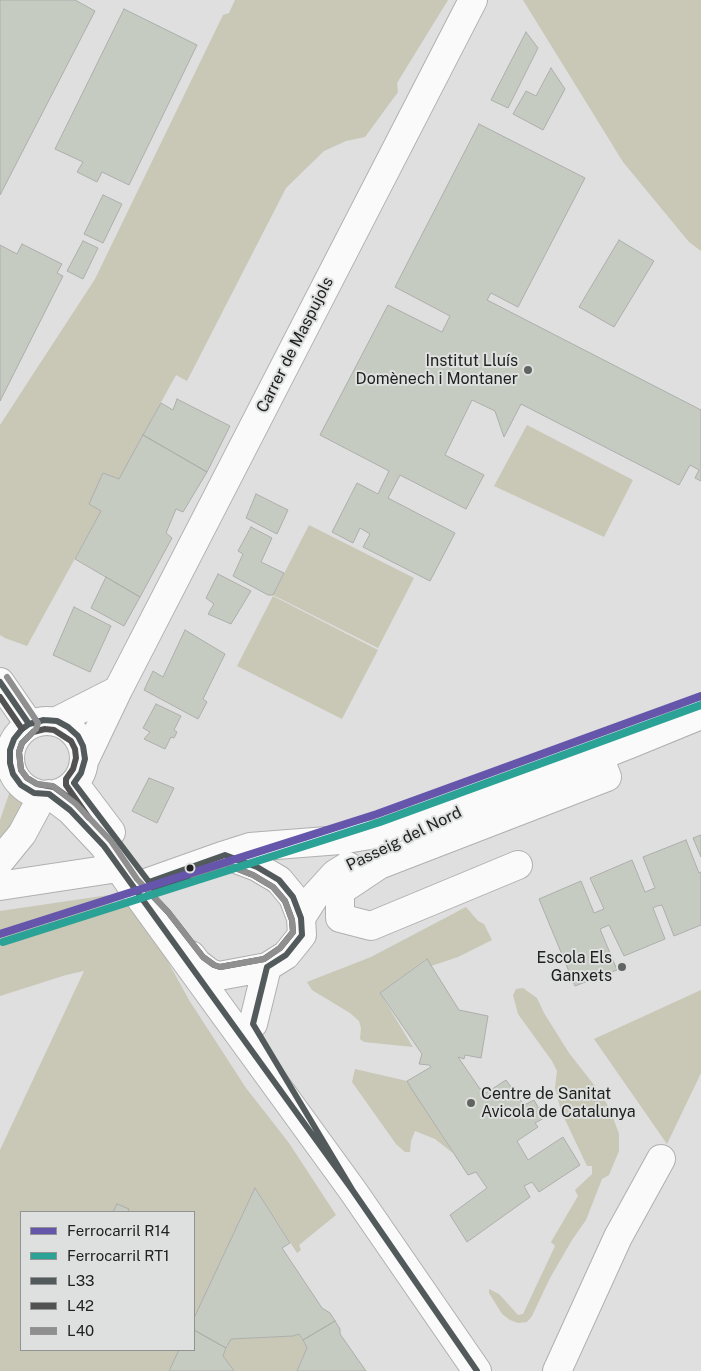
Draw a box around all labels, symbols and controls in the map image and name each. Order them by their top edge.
street label: Carrer de Maspujols [252,274,338,416]
place label: Institut Lluís Domènech i Montaner [356,351,518,389]
marker: Institut Lluís Domènech i Montaner [522,364,534,376]
street label: Passeig del Nord [343,803,465,875]
unlabelled marker [185,863,195,873]
place label: Escola Els Ganxets [537,948,612,986]
marker: Escola Els Ganxets [616,961,628,973]
place label: Centre de Sanitat Avicola de Catalunya [481,1084,636,1122]
marker: Centre de Sanitat Avicola de Catalunya [465,1097,477,1109]
legend [20,1211,195,1351]
text: Ferrocarril R14 [67,1222,170,1239]
text: Ferrocarril RT1 [67,1247,169,1264]
text: L33 [67,1272,94,1289]
text: L42 [67,1297,94,1314]
text: L40 [67,1322,94,1339]

